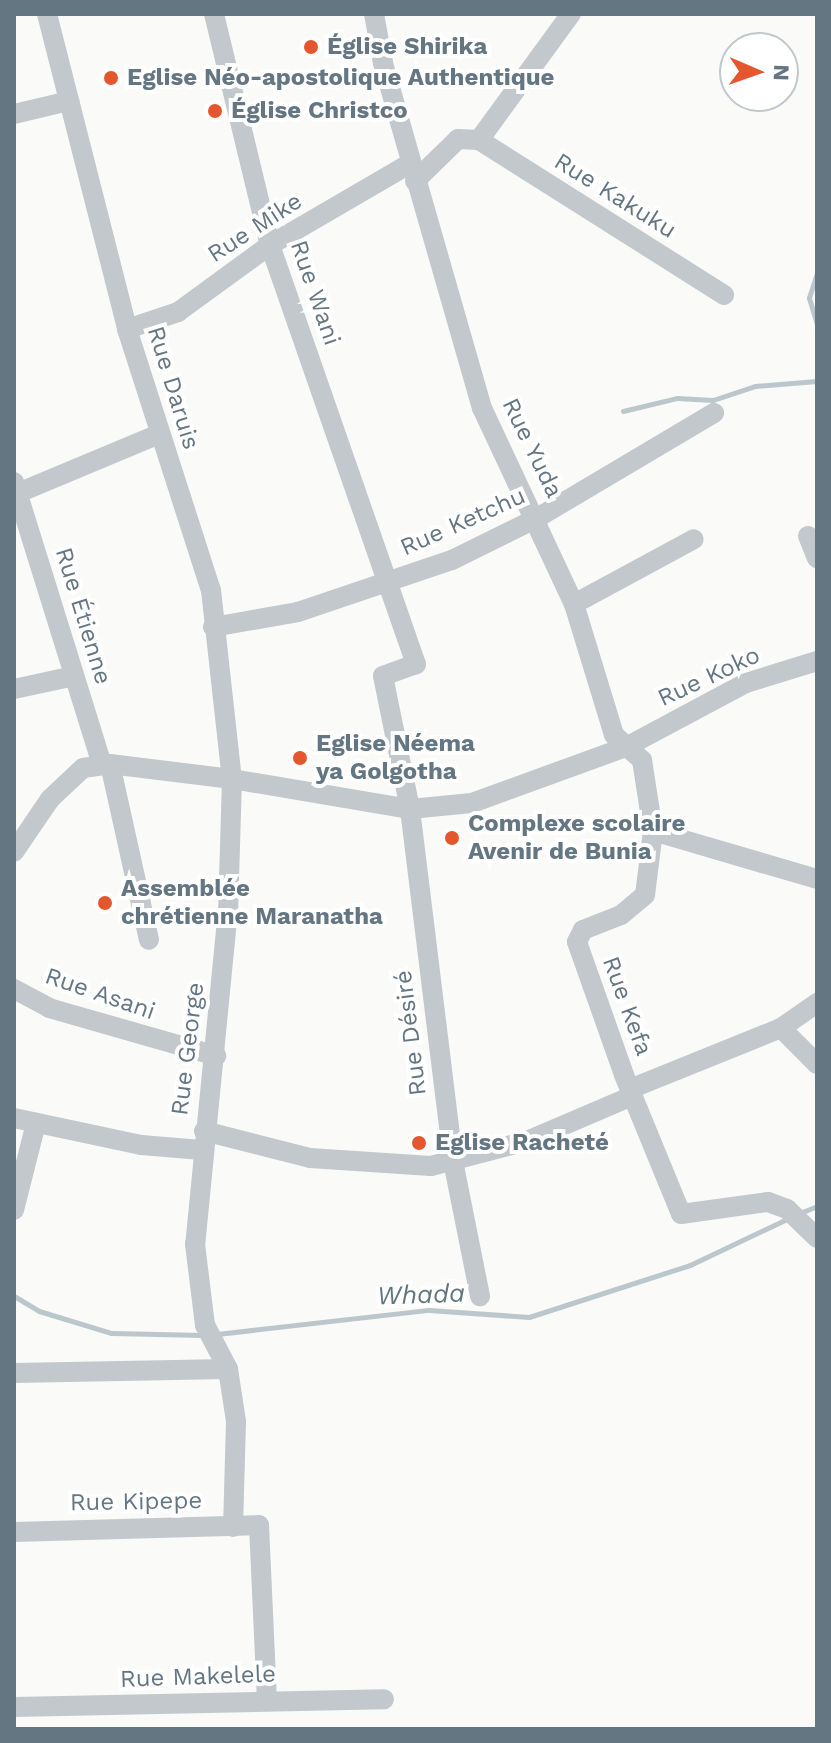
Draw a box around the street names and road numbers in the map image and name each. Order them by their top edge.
street label: Rue Kakuku [549,147,681,245]
street label: Rue Mike [203,187,307,269]
street label: Rue Wani [284,237,346,349]
street label: Rue Daruis [141,323,205,453]
street label: Rue Yuda [495,393,569,503]
street label: Rue Ketchu [396,482,530,562]
street label: Rue Étienne [49,544,117,688]
street label: Rue Koko [653,641,765,713]
street label: Rue Kefa [596,953,658,1059]
street label: Rue Asani [41,962,159,1026]
street label: Rue Désiré [389,969,433,1097]
street label: Rue George [166,981,210,1117]
street label: Rue Kipepe [70,1486,202,1518]
street label: Rue Makelele [120,1660,276,1694]

